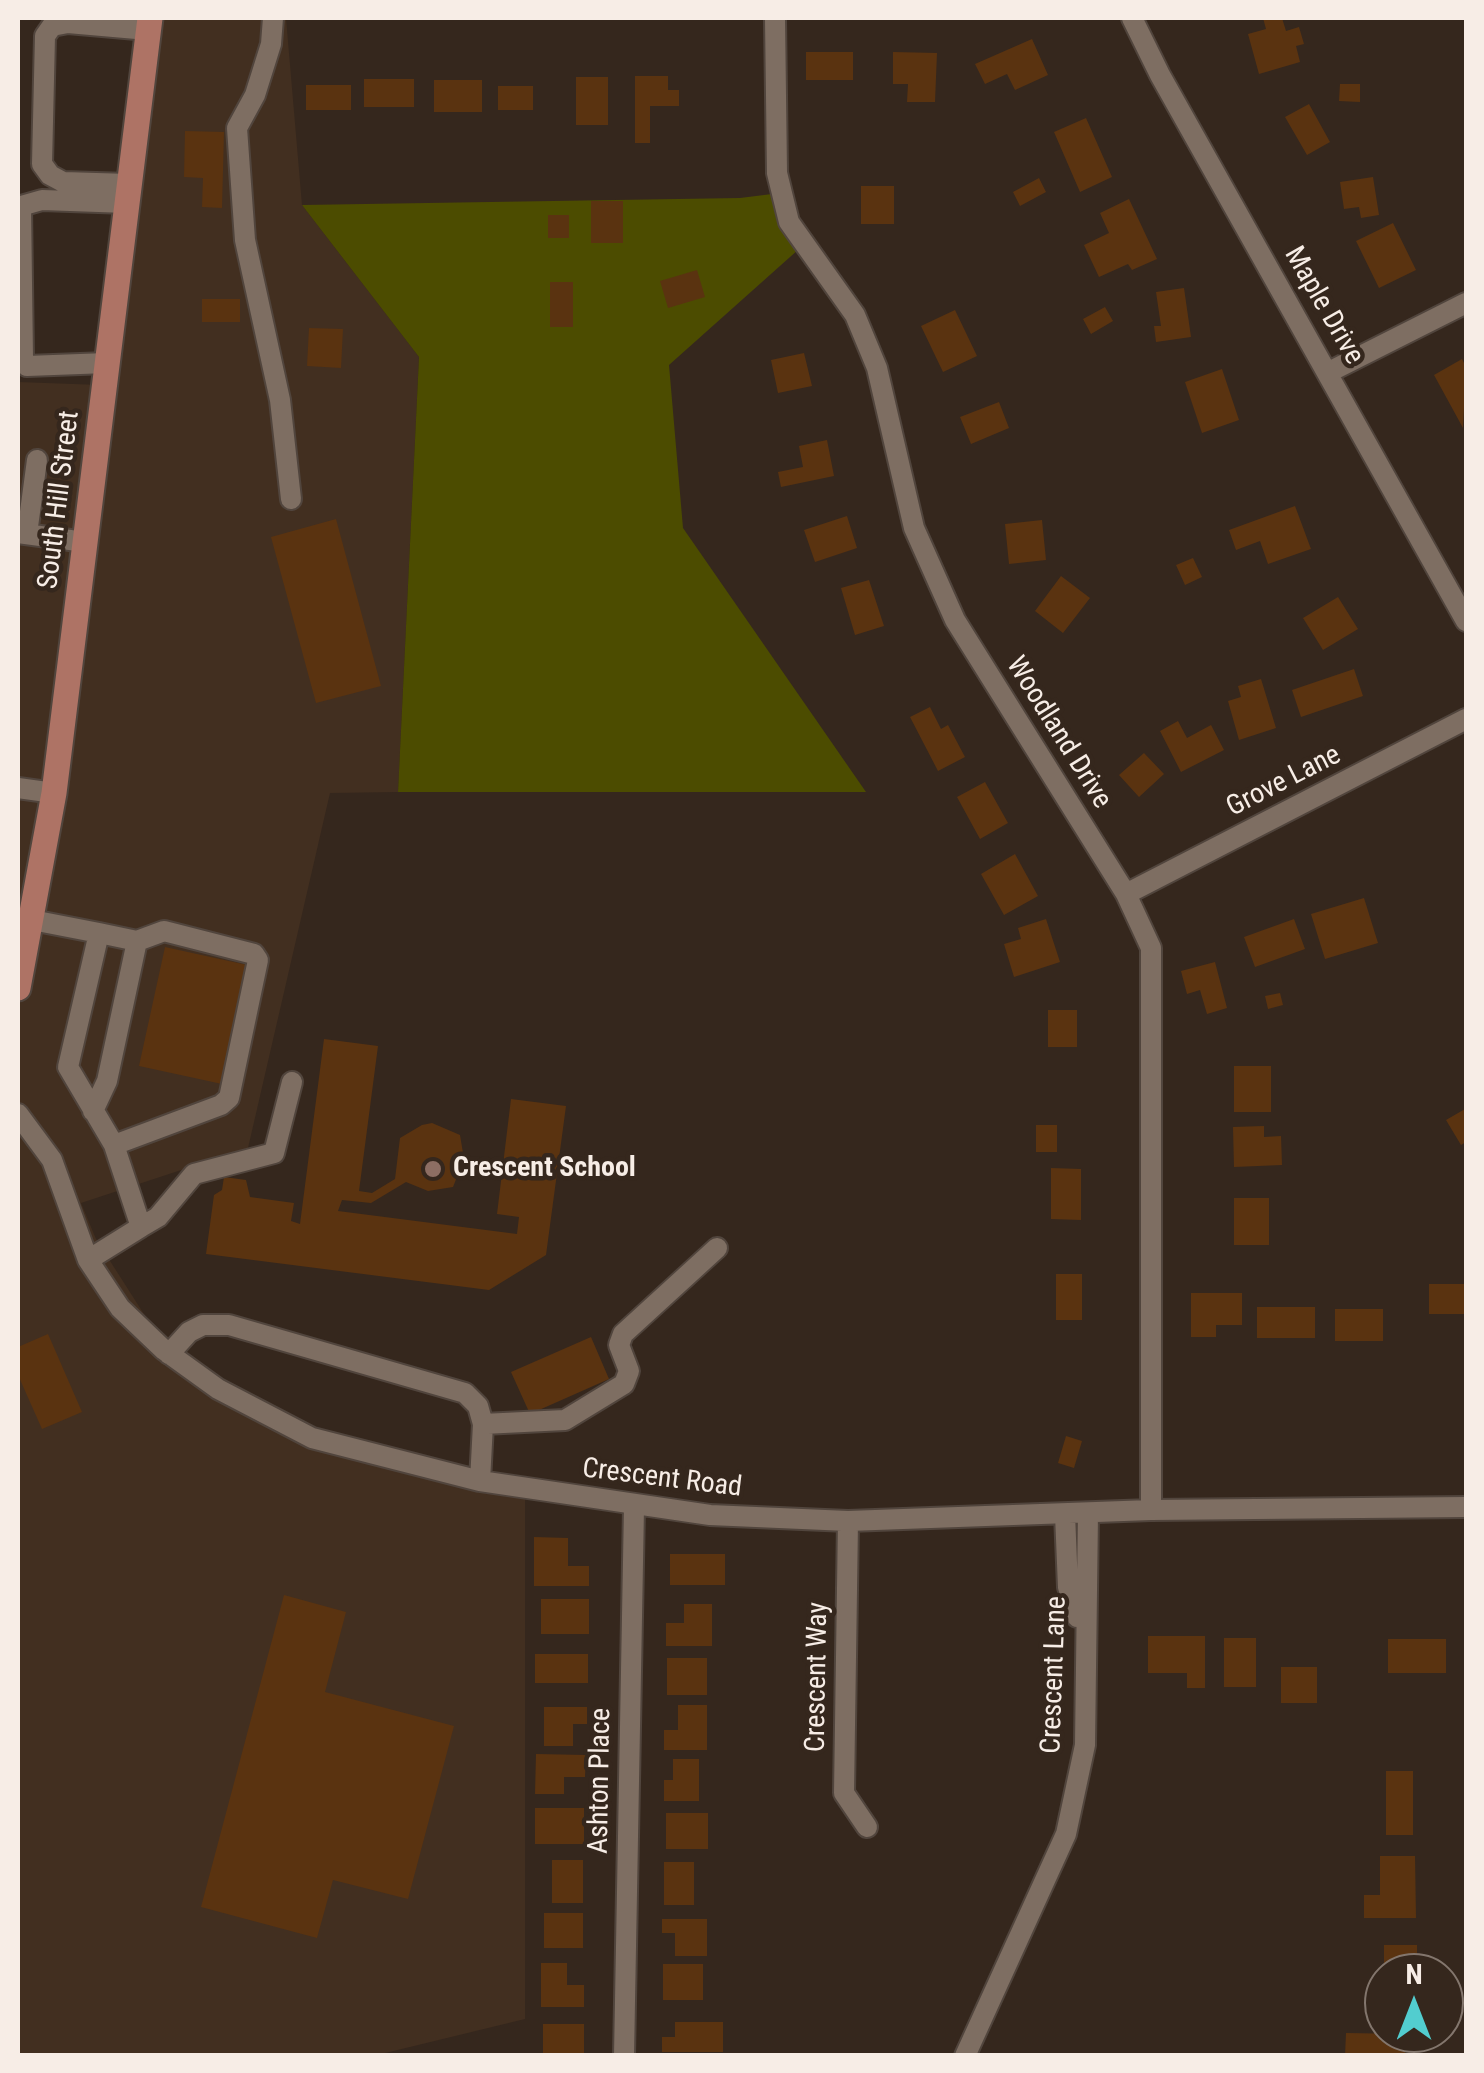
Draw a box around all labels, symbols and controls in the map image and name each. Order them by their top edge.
street label: Maple Drive [1276,241,1370,371]
street label: South Hill Street [32,409,88,591]
street label: Woodland Drive [998,651,1118,815]
street label: Grove Lane [1221,739,1347,825]
place label: Crescent School [453,1152,636,1186]
marker: Crescent School [422,1158,444,1180]
street label: Crescent Road [580,1453,744,1505]
street label: Crescent Lane [1035,1596,1075,1754]
street label: Crescent Way [800,1602,836,1752]
street label: Ashton Place [583,1708,619,1854]
north arrow [1364,1953,1464,2053]
text: N [1405,1958,1423,1991]

